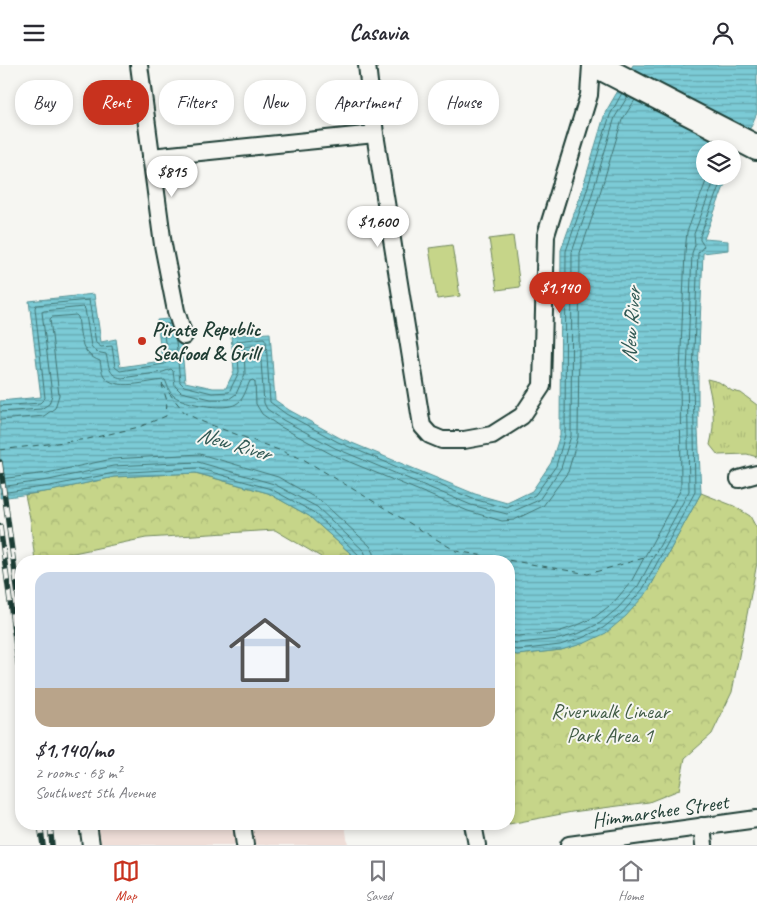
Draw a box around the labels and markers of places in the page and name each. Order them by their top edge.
pin: $815 [142,155,202,198]
pin: $1,600 [337,205,419,248]
pin: $1,140 [519,271,601,314]
place label: Pirate Republic Seafood & Grill [152,316,263,366]
marker: Pirate Republic Seafood & Grill [136,335,148,347]

